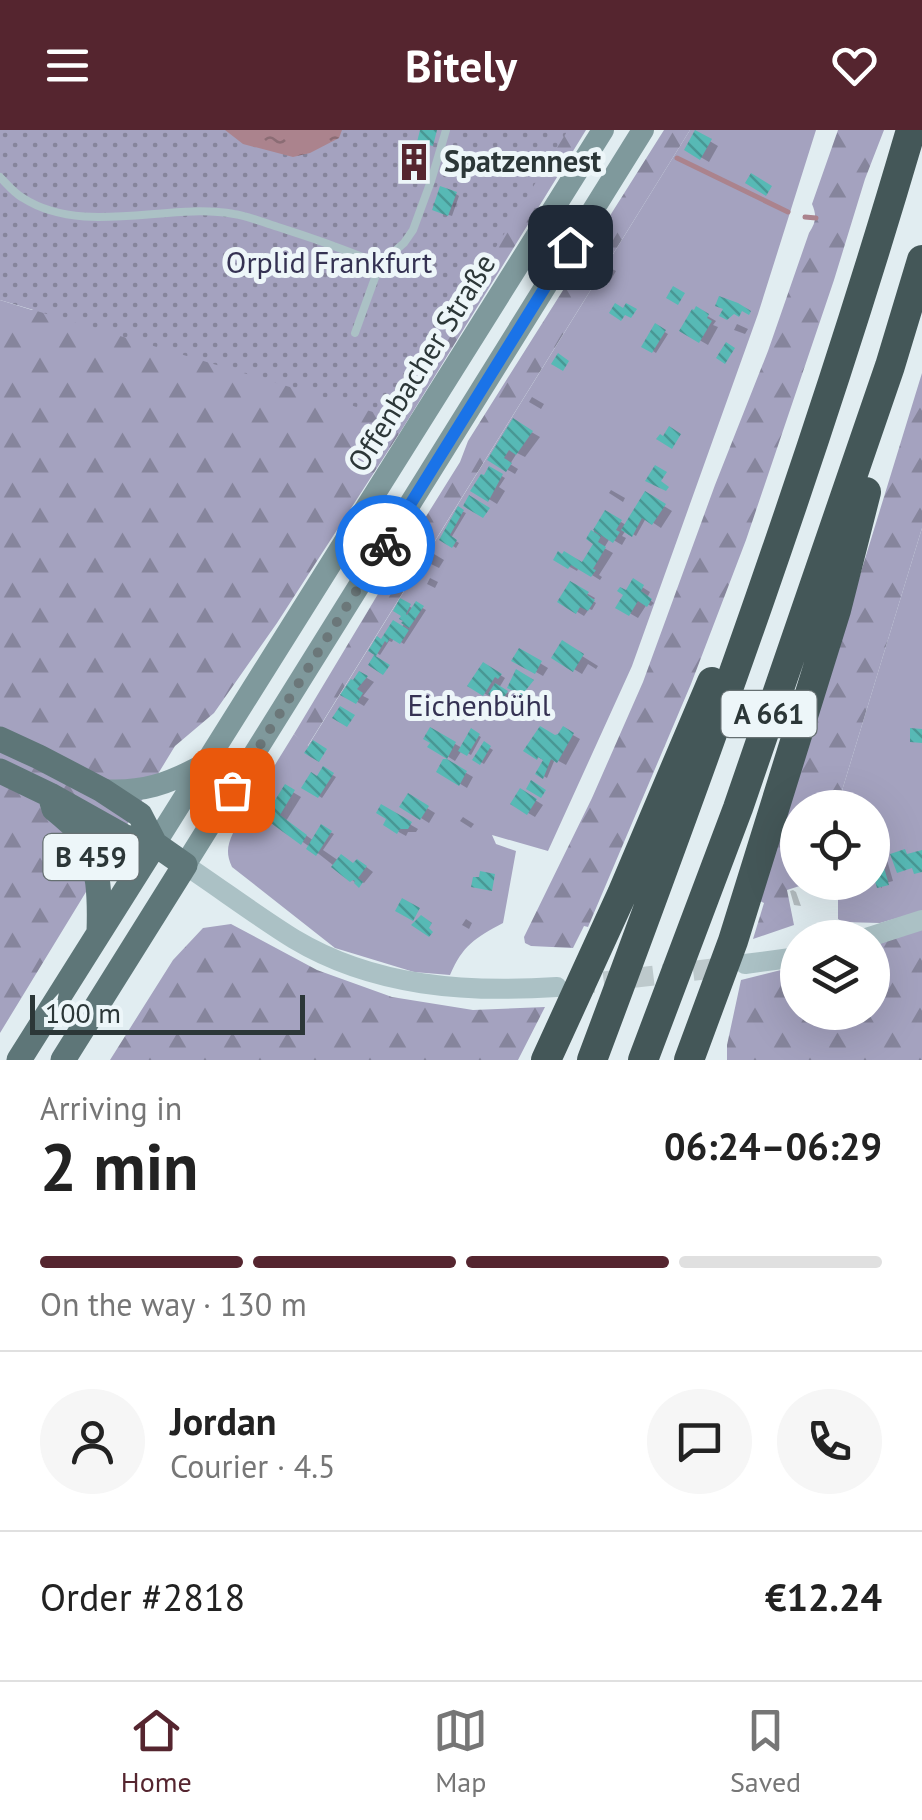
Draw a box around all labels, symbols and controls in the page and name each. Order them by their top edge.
text: Bitely [405,36,517,94]
icon: menu [40,38,95,93]
icon: heart [827,38,882,93]
building icon: Spatzennest [393,141,435,183]
place label: Spatzennest [444,141,602,180]
pin [528,205,613,290]
icon: home [543,220,598,275]
park label: Orplid Frankfurt [226,242,432,281]
street label: Offenbacher Straße [338,246,503,478]
courier [335,495,435,595]
icon: bike [358,518,413,573]
park label: Eichenbühl [407,685,551,724]
road number: A 661 [722,691,816,737]
pin [190,748,275,833]
icon: bag [205,763,260,818]
map controls [780,790,890,1030]
button: locate [780,790,890,900]
road number: B 459 [44,834,138,880]
button: layers [780,920,890,1030]
scale bar [30,990,305,1034]
text: 100 m [45,994,121,1031]
text: Arriving in [40,1087,182,1129]
text: 06:24–06:29 [664,1121,882,1170]
text: 2 min [40,1124,199,1208]
text: On the way · 130 m [40,1283,307,1325]
button: person [40,1389,145,1494]
button: chat [647,1389,752,1494]
button: phone [777,1389,882,1494]
text: Jordan [170,1396,276,1445]
text: Courier · 4.5 [170,1445,336,1487]
text: Order #2818 [40,1572,245,1621]
text: €12.24 [765,1572,882,1621]
tab: Home [121,1703,192,1800]
tab: Map [433,1703,488,1800]
tab: Saved [730,1703,801,1800]

